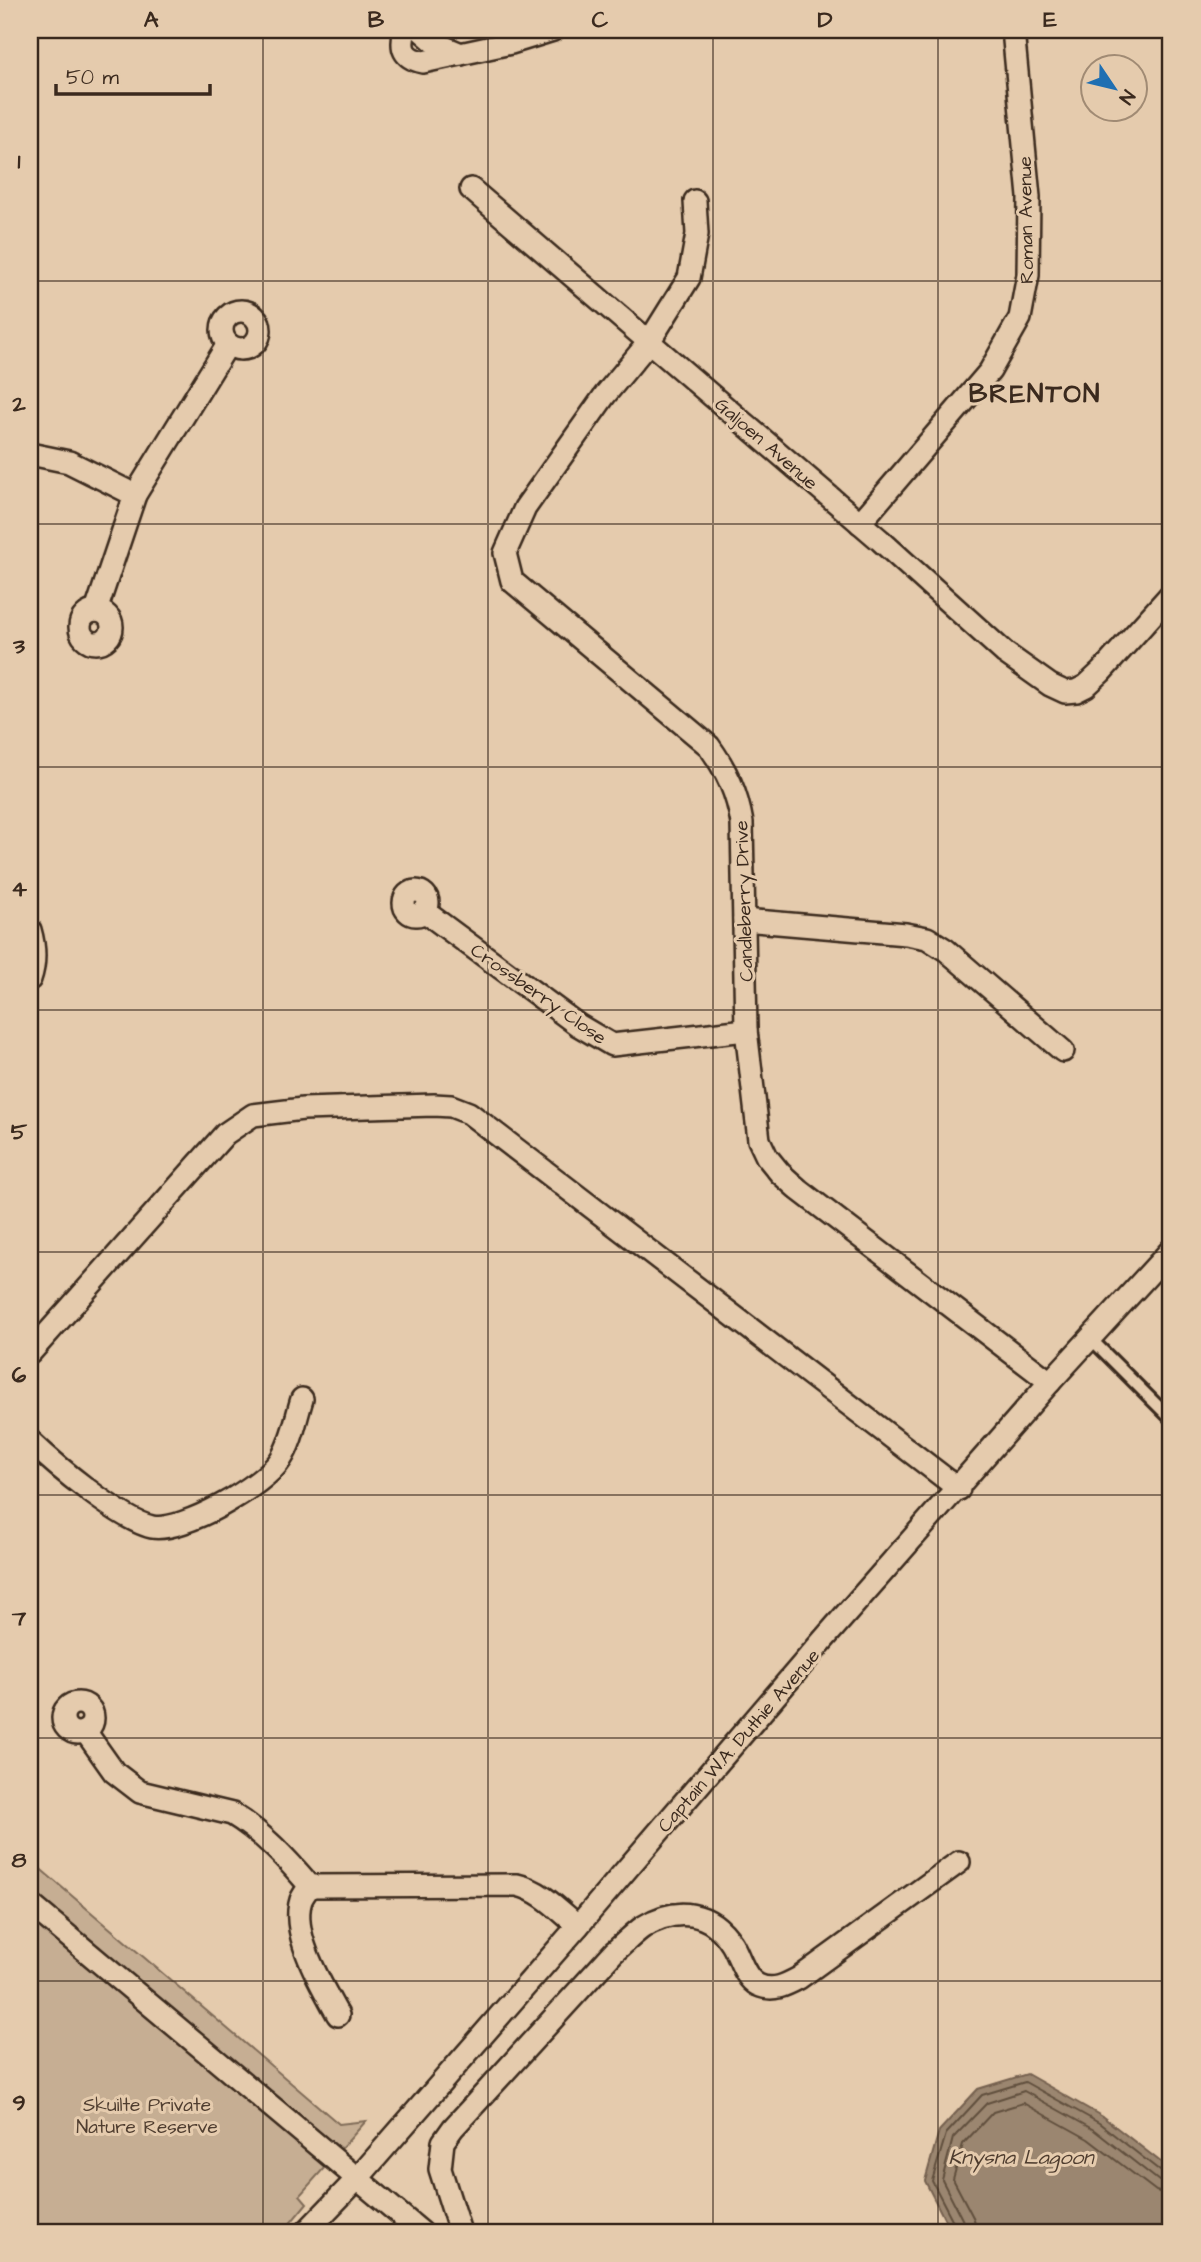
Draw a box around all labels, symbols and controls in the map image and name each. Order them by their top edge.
text: A [144,4,159,36]
text: B [368,4,385,36]
text: C [592,4,609,36]
text: D [818,4,833,36]
text: E [1043,4,1057,36]
scale bar [56,52,210,96]
north arrow [1078,52,1148,122]
text: 50 m [66,63,120,92]
text: N [1112,84,1141,110]
text: 1 [18,145,21,177]
street label: Roman Avenue [1012,156,1041,284]
district label: BRENTON [969,376,1101,412]
text: 2 [11,388,26,420]
street label: Galjoen Avenue [708,392,824,497]
text: 3 [12,630,25,662]
street label: Candleberry Drive [728,820,762,982]
text: 4 [11,873,27,905]
street label: Crossberry Close [464,937,612,1052]
text: 5 [11,1116,28,1148]
text: 6 [12,1359,27,1391]
text: 7 [11,1602,27,1634]
street label: Captain W.A. Duthie Avenue [652,1643,827,1839]
text: 8 [12,1844,27,1876]
text: 9 [12,2087,26,2119]
park label: Skuilte Private Nature Reserve [76,2092,218,2141]
water label: Knysna Lagoon [948,2143,1095,2173]

